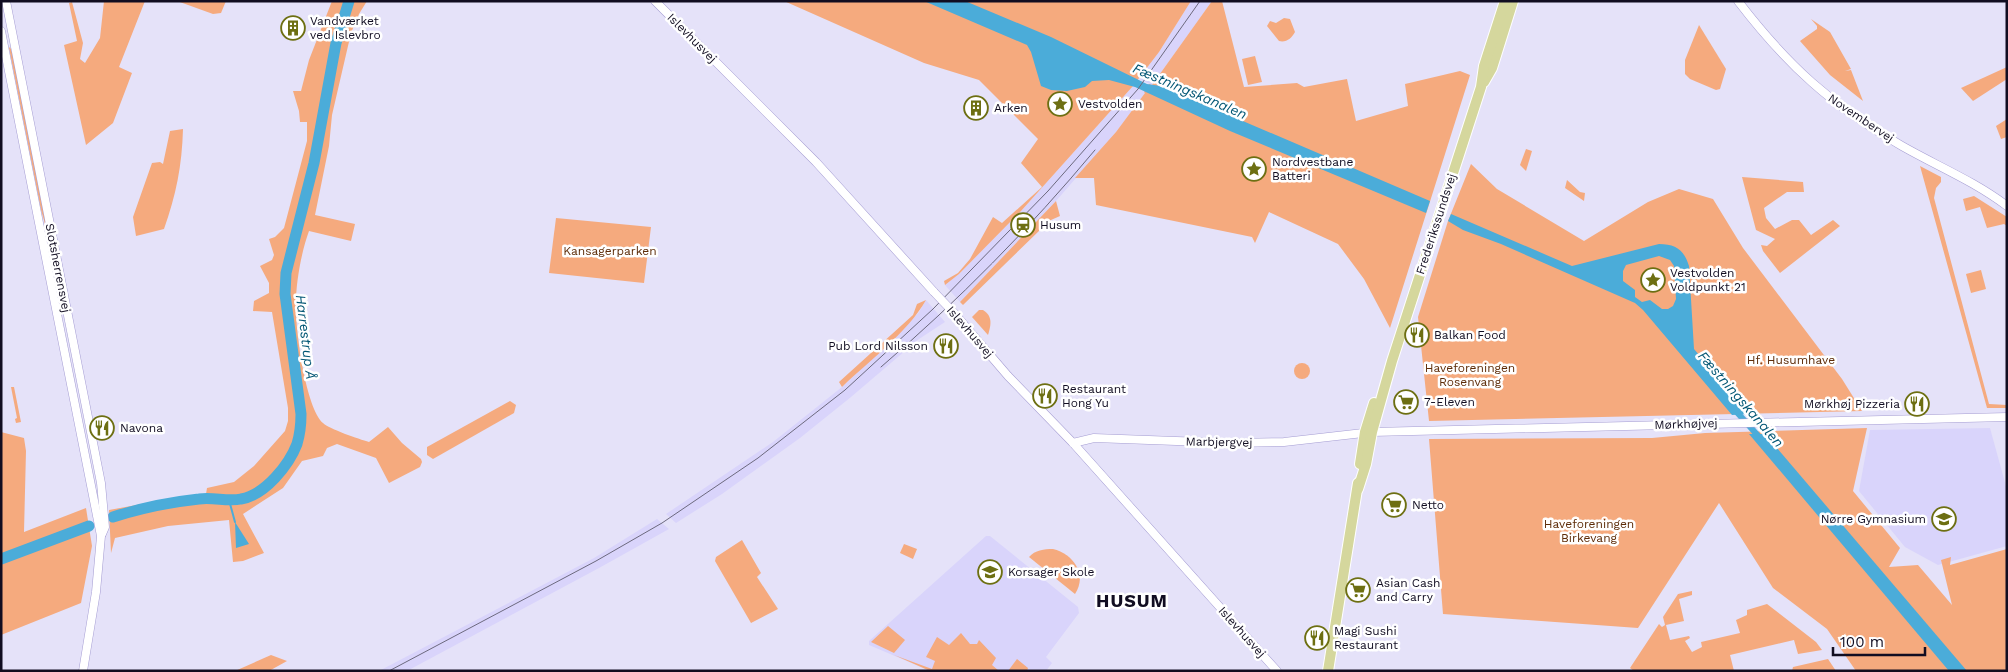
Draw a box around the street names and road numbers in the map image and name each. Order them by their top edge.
street label: Islevhusvej [664,10,720,66]
street label: Novembervej [1825,91,1897,145]
street label: Frederikssundsvej [1413,172,1459,276]
street label: Slotsherrensvej [42,222,74,314]
street label: Islevhusvej [944,303,996,361]
street label: Mørkhøjvej [1654,416,1718,432]
street label: Marbjergvej [1185,434,1253,450]
street label: Islevhusvej [1215,604,1269,660]

